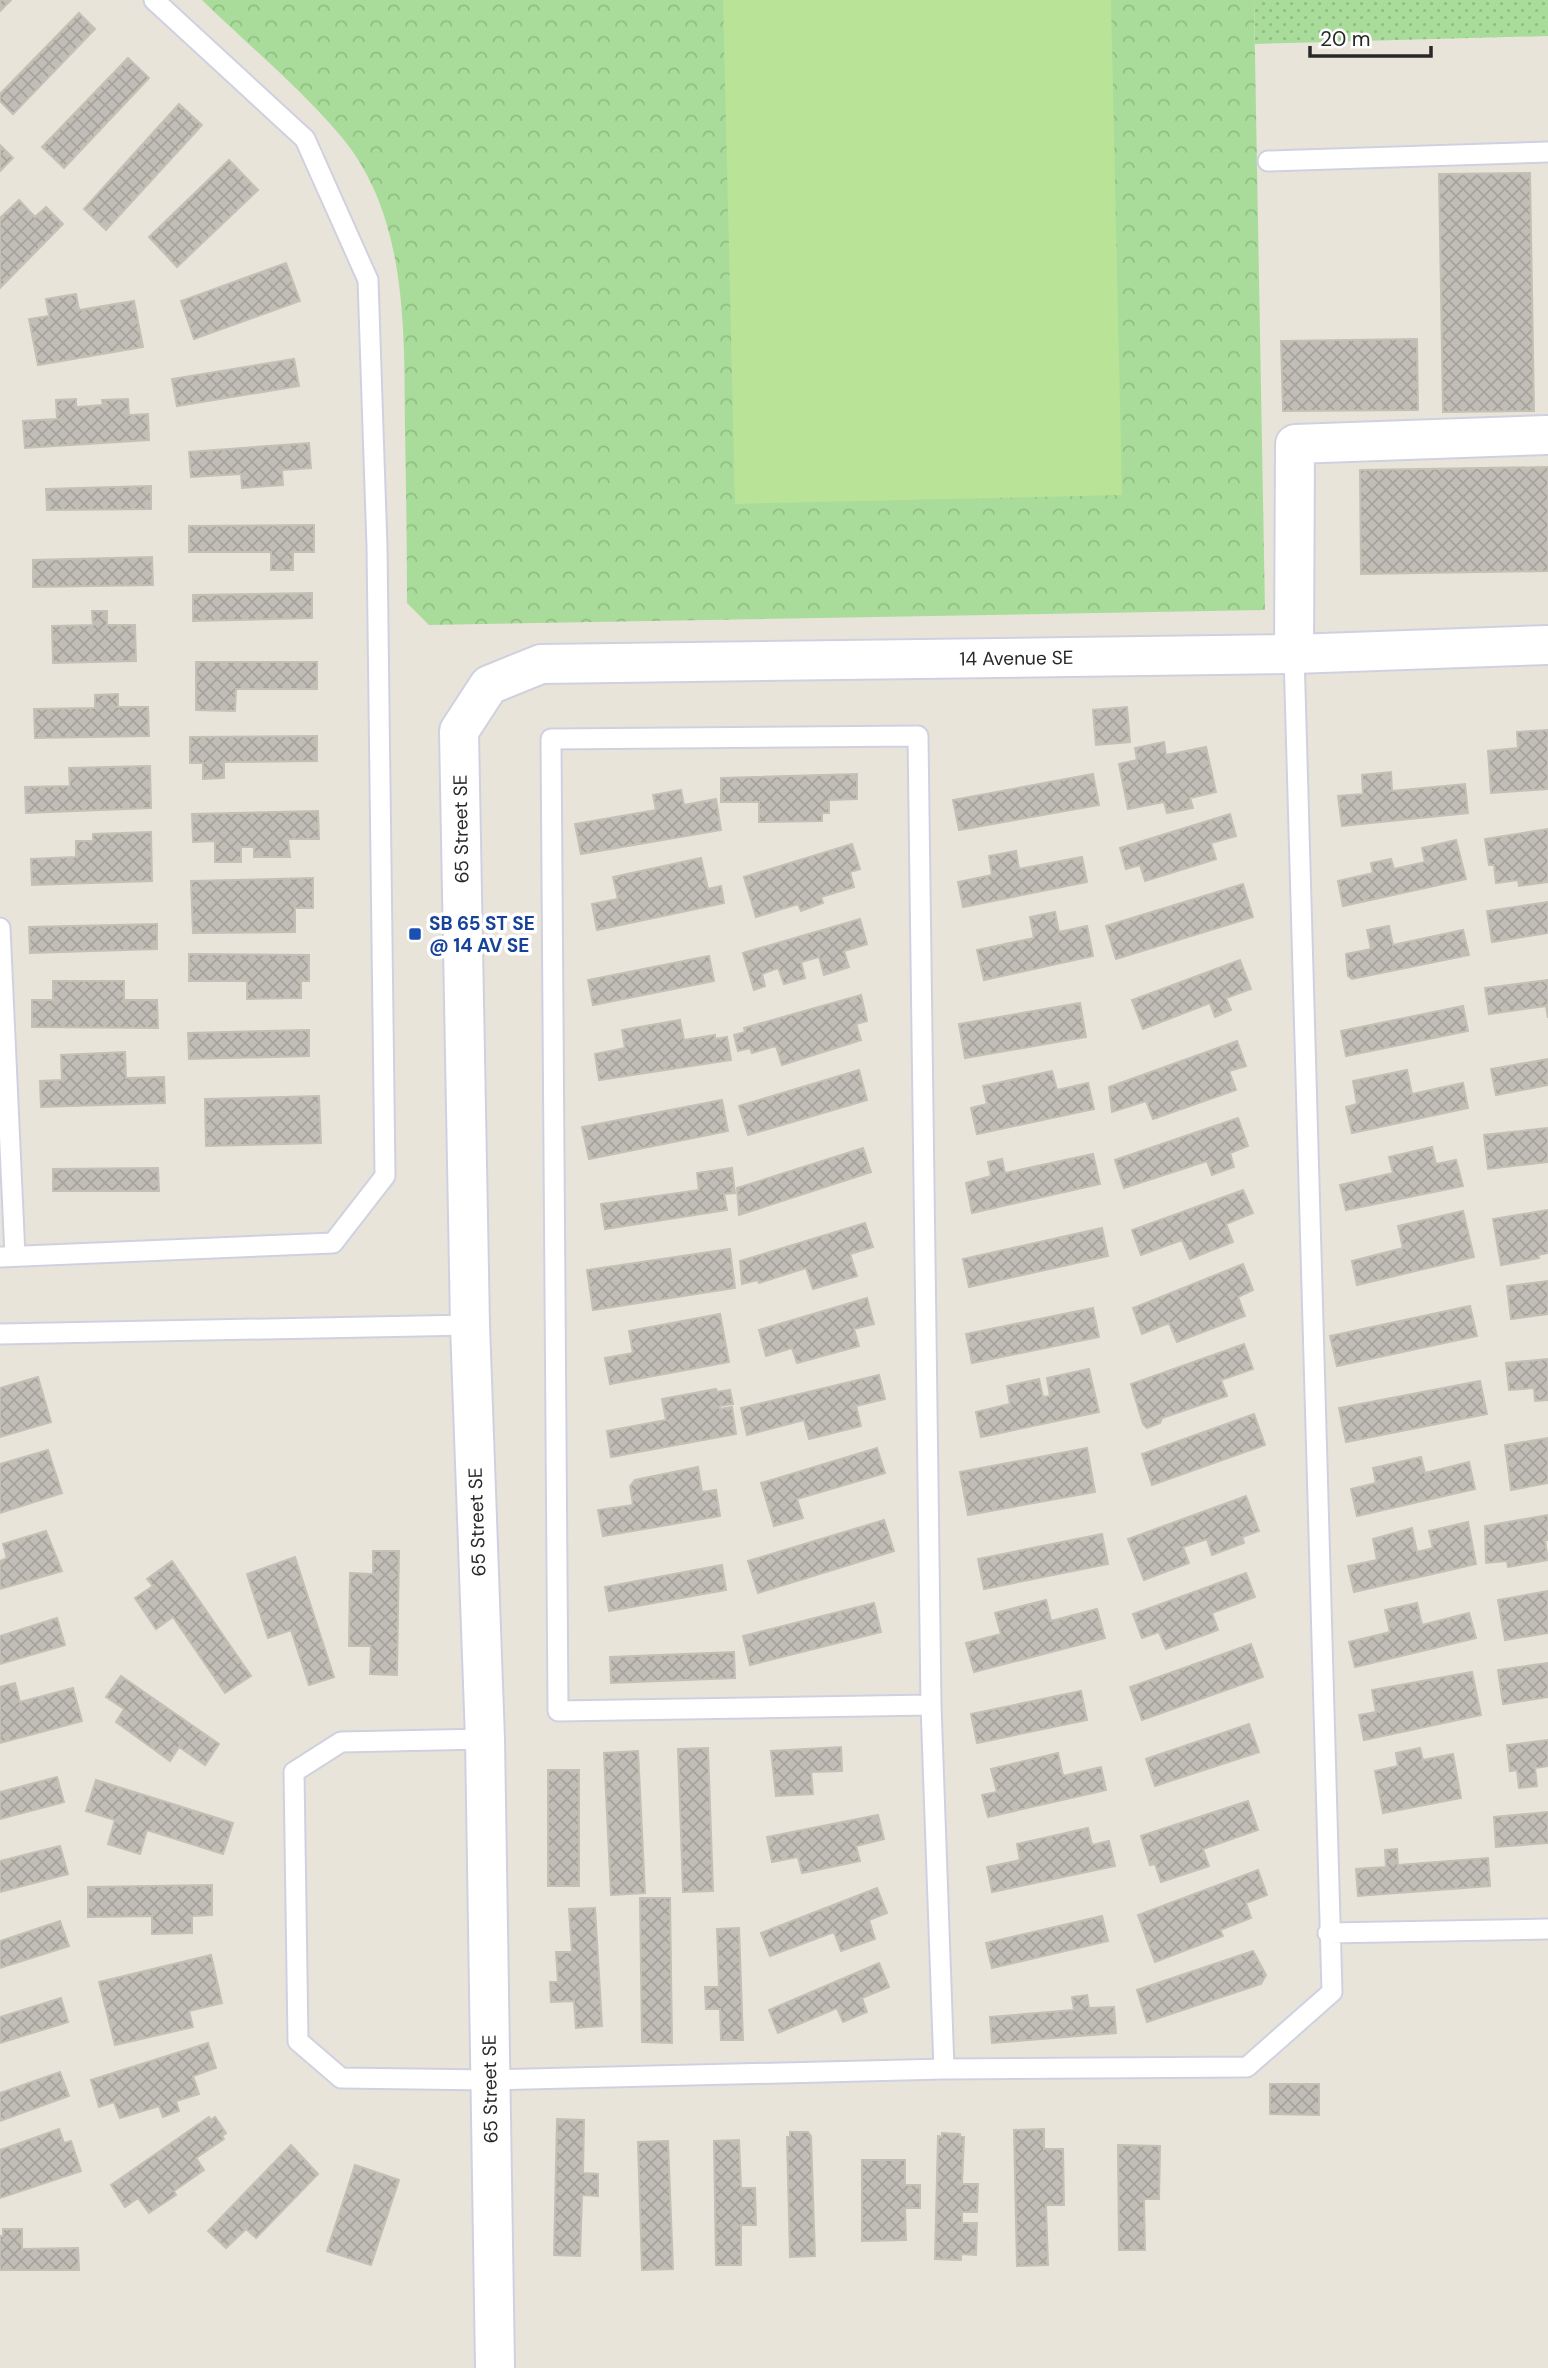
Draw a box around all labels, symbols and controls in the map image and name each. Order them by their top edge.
scale bar [1310,14,1431,58]
text: 20 m [1320,25,1371,53]
street label: 14 Avenue SE [959,644,1074,671]
street label: 65 Street SE [448,774,474,884]
place label: SB 65 ST SE @ 14 AV SE [429,911,535,958]
marker: SB 65 ST SE @ 14 AV SE [407,926,423,942]
street label: 65 Street SE [463,1467,491,1577]
street label: 65 Street SE [477,2034,503,2144]

